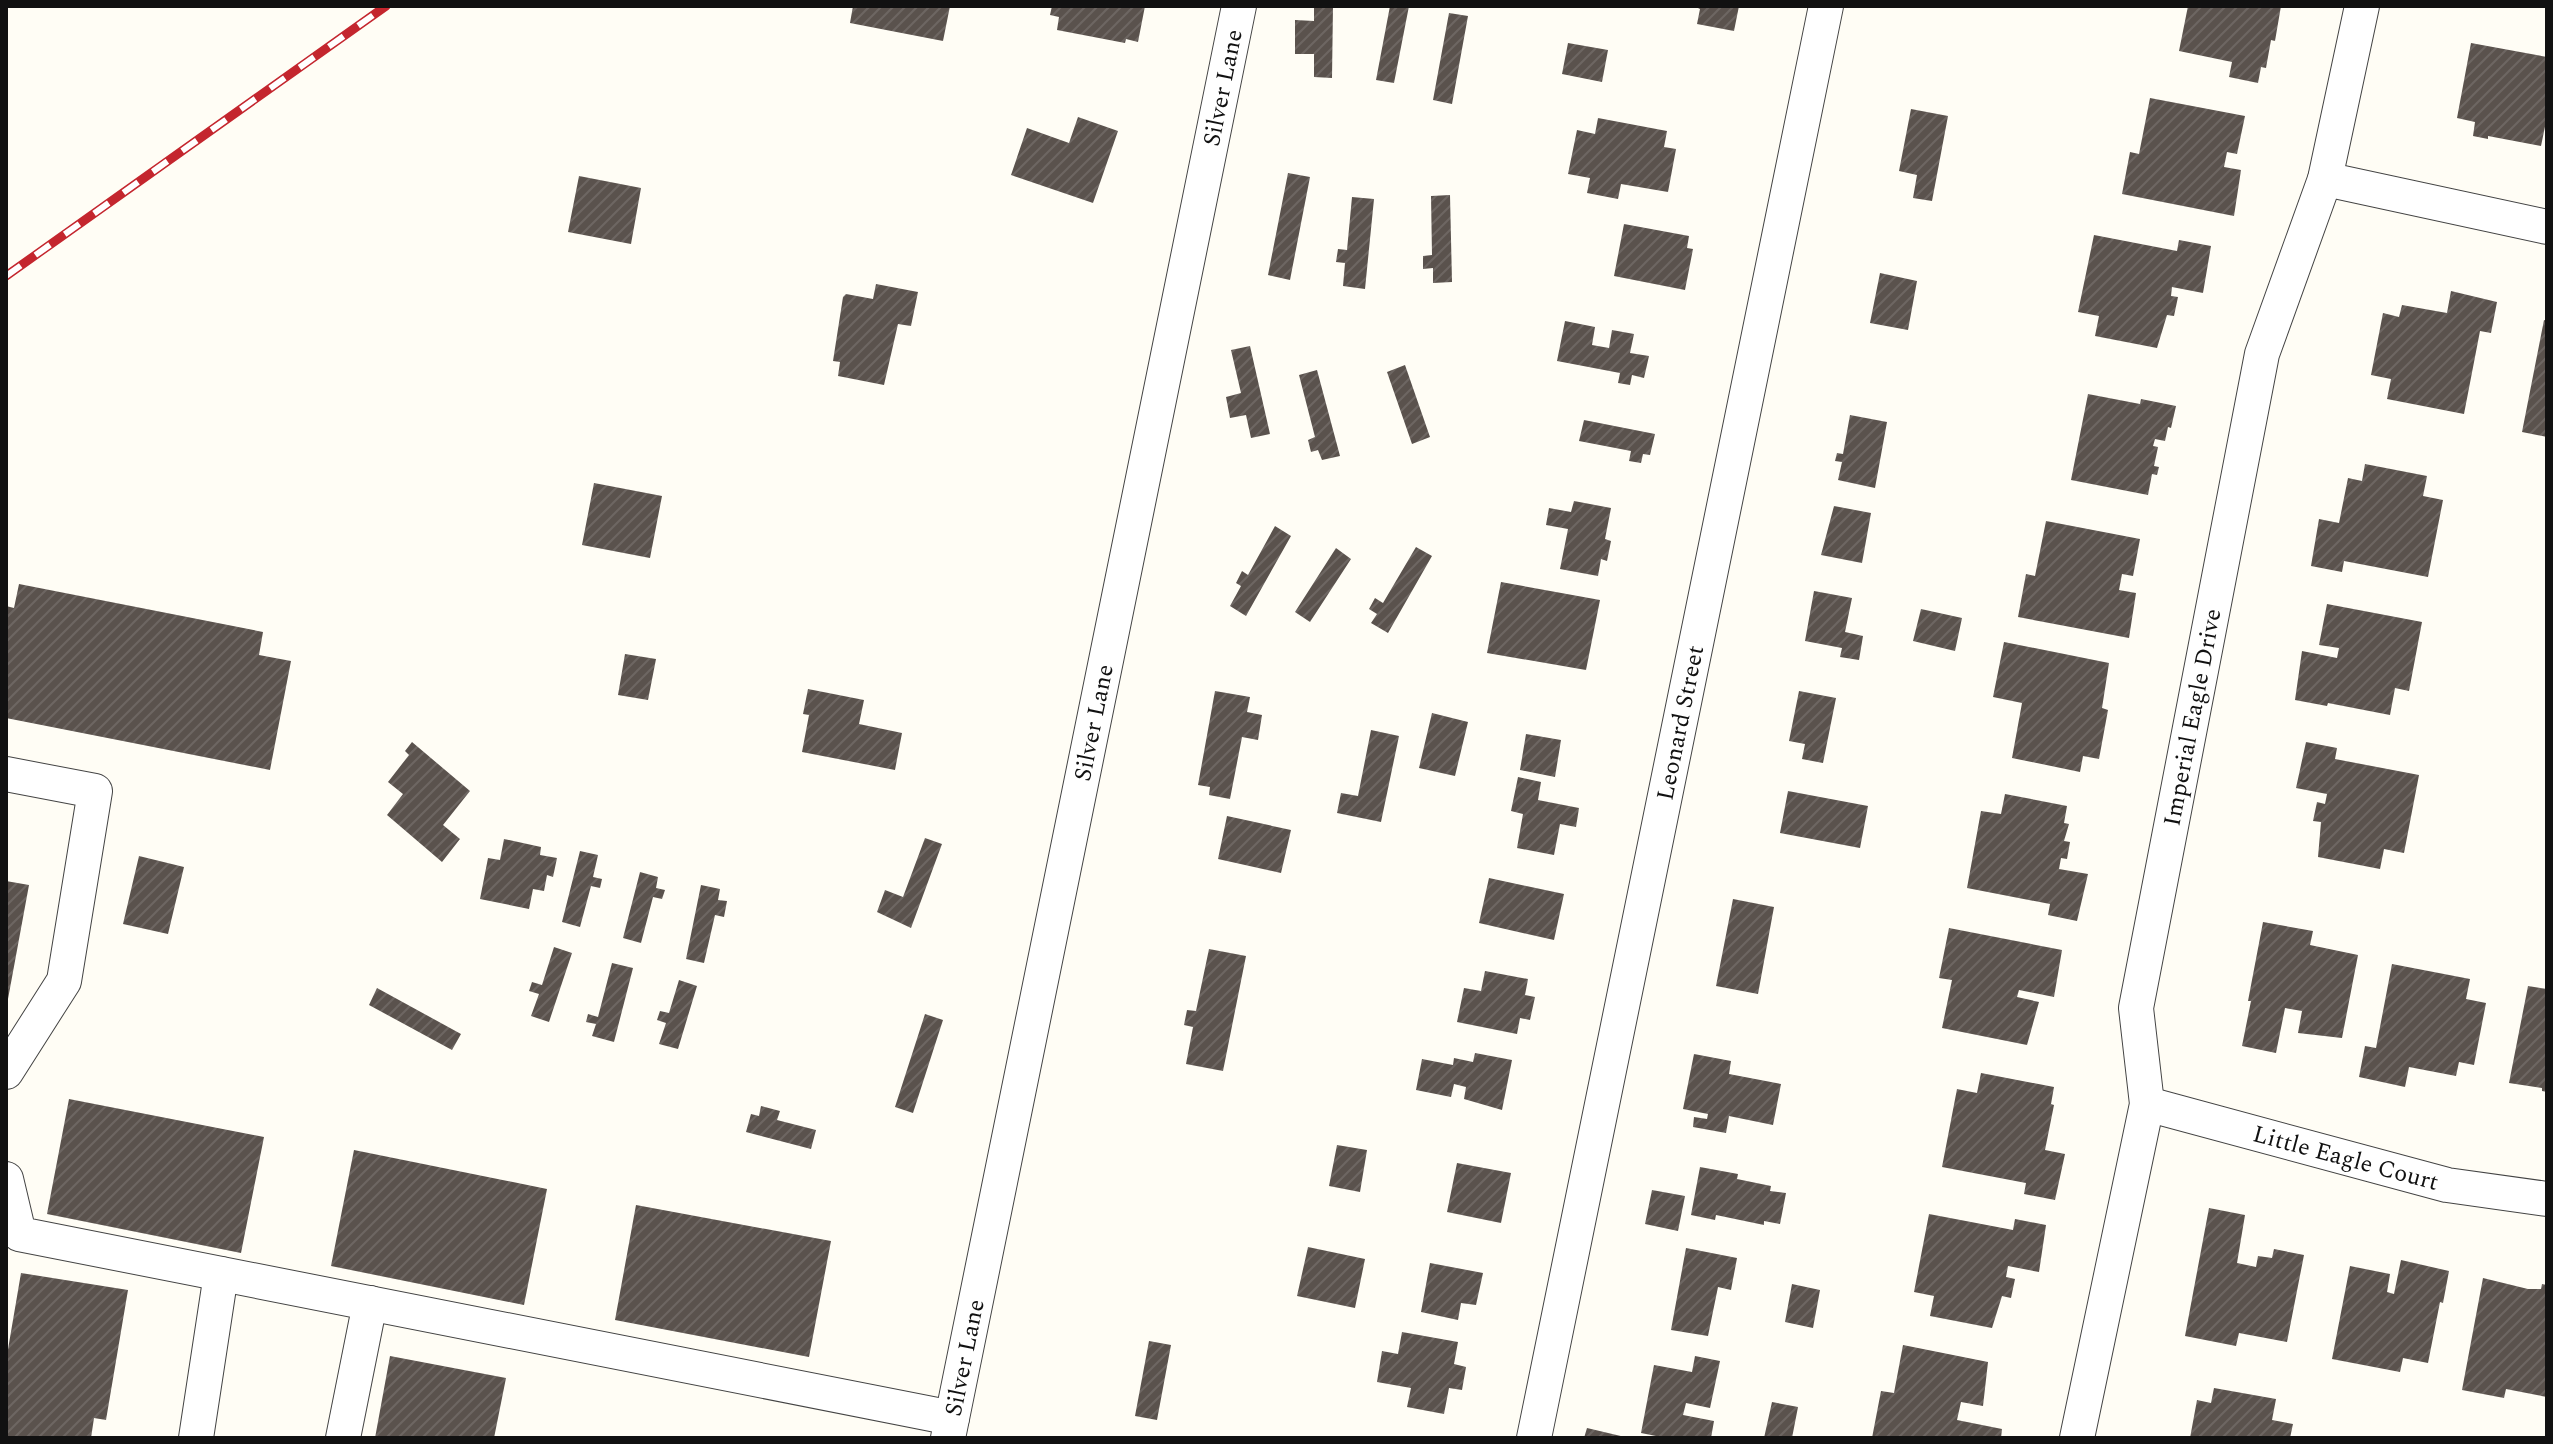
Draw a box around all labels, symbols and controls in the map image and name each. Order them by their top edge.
street label: Silver Lane [1194,26,1253,149]
street label: Imperial Eagle Drive [2154,606,2232,829]
street label: Leonard Street [1647,642,1714,804]
street label: Silver Lane [1065,661,1124,784]
street label: Little Eagle Court [2249,1116,2443,1201]
street label: Silver Lane [936,1296,995,1420]

